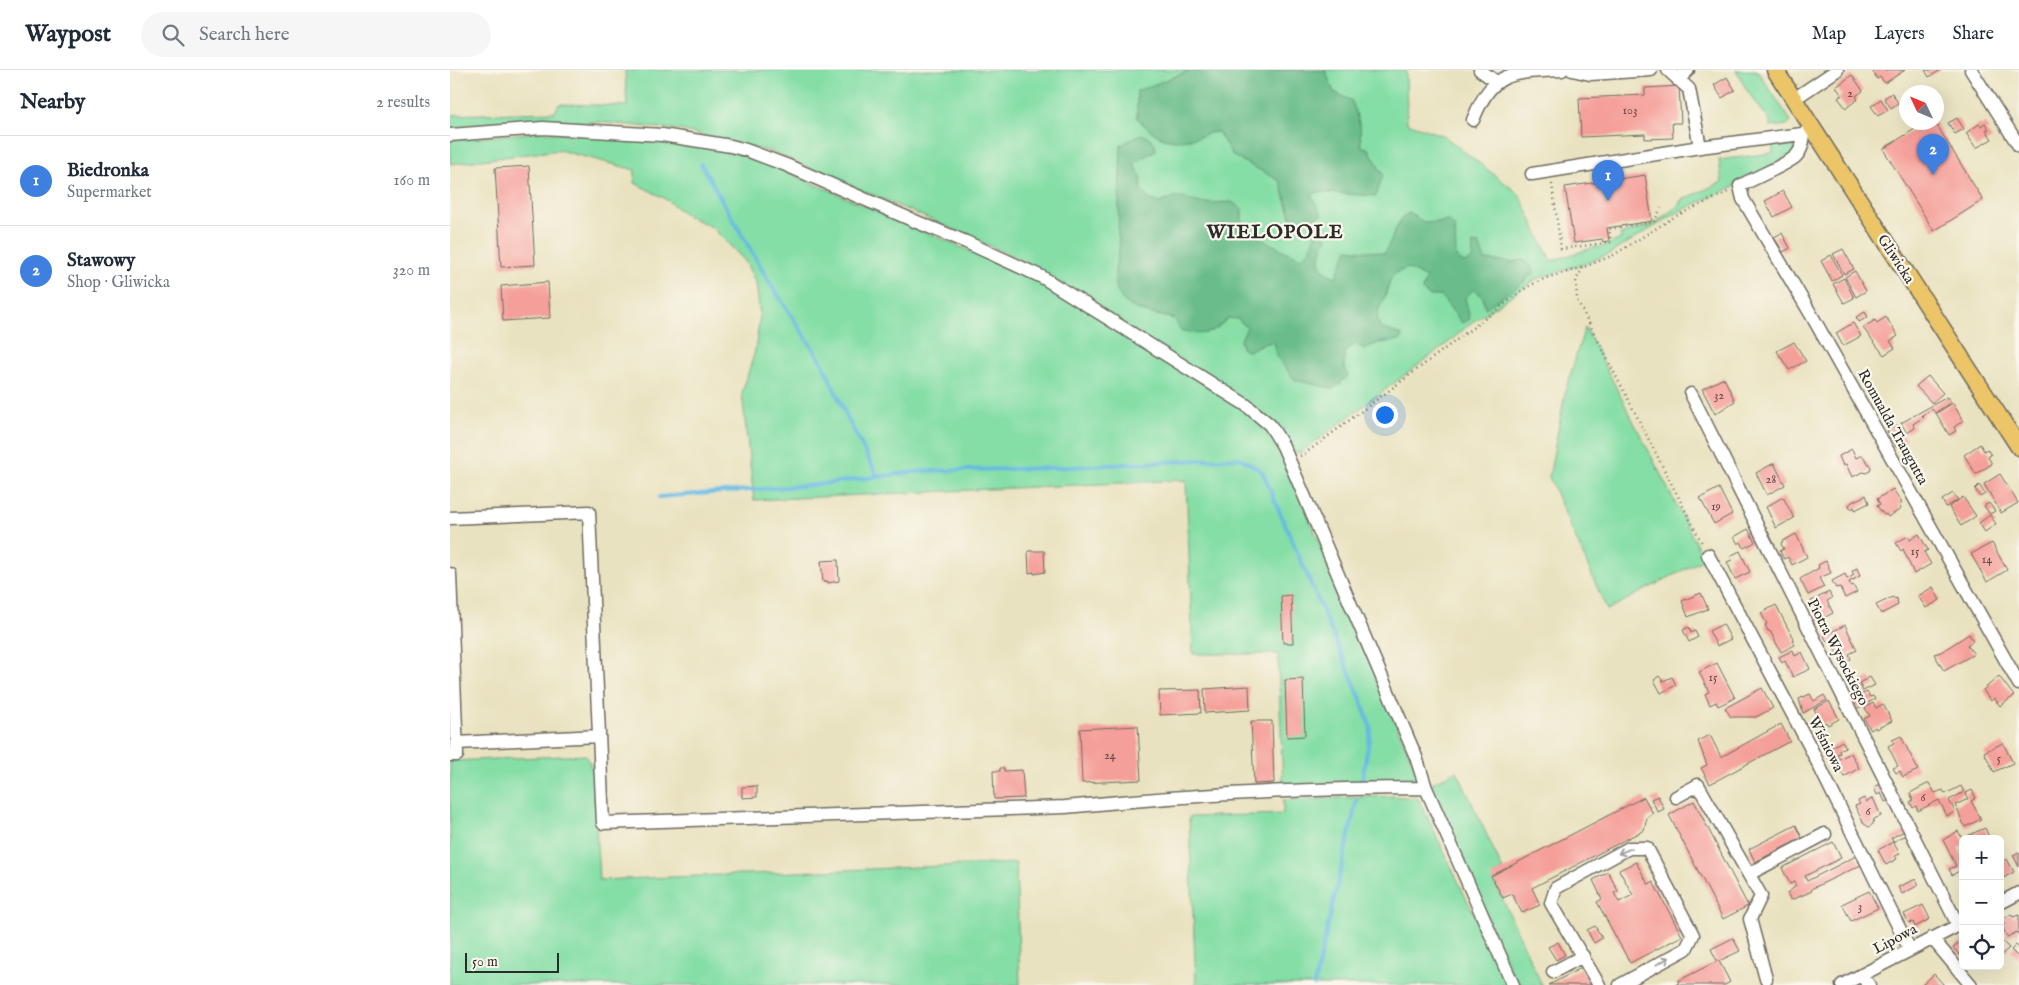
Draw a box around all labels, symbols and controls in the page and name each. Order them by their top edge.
search box [141,12,491,57]
text: Waypost [25,19,111,50]
icon: search [159,21,187,49]
text: Search here [199,23,290,47]
text: Map [1812,23,1846,46]
text: Layers [1874,23,1925,46]
text: Share [1953,23,1994,46]
north arrow [1899,85,1944,130]
house number: 2 [1847,86,1853,101]
text: Nearby [20,89,85,116]
text: 2 results [376,93,430,113]
house number: 103 [1623,103,1637,118]
pin: 2 [1917,134,1949,175]
text: Biedronka [67,159,149,183]
pin: 1 [1592,160,1624,201]
text: 1 [33,171,39,191]
text: 160 m [394,171,430,191]
text: Supermarket [67,183,152,203]
district label: WIELOPOLE [1205,220,1344,245]
street label: Gliwicka [1873,231,1919,288]
text: Stawowy [67,249,135,273]
text: 2 [32,261,40,281]
text: 320 m [393,261,430,281]
text: Shop · Gliwicka [67,273,170,293]
street label: Romualda Traugutta [1853,366,1933,489]
house number: 32 [1714,388,1724,403]
your location [1372,402,1398,428]
house number: 28 [1766,472,1776,487]
house number: 19 [1711,499,1721,514]
house number: 15 [1911,544,1920,559]
house number: 14 [1982,552,1992,567]
street label: Piotra Wysockiego [1803,595,1873,709]
house number: 15 [1709,670,1718,685]
street label: Wiśniowa [1804,713,1848,775]
house number: 24 [1104,748,1116,763]
house number: 5 [1997,751,2002,766]
house number: 6 [1920,790,1926,805]
house number: 6 [1865,804,1871,819]
map controls [1959,835,2004,970]
button: + [1959,835,2004,880]
one-way arrow [1618,847,1633,857]
button: − [1959,880,2004,925]
house number: 3 [1858,899,1862,914]
street label: Lipowa [1870,919,1921,958]
button: locate [1959,925,2004,970]
scale bar [465,950,559,973]
text: 50 m [472,953,498,971]
one-way arrow [1655,956,1669,966]

